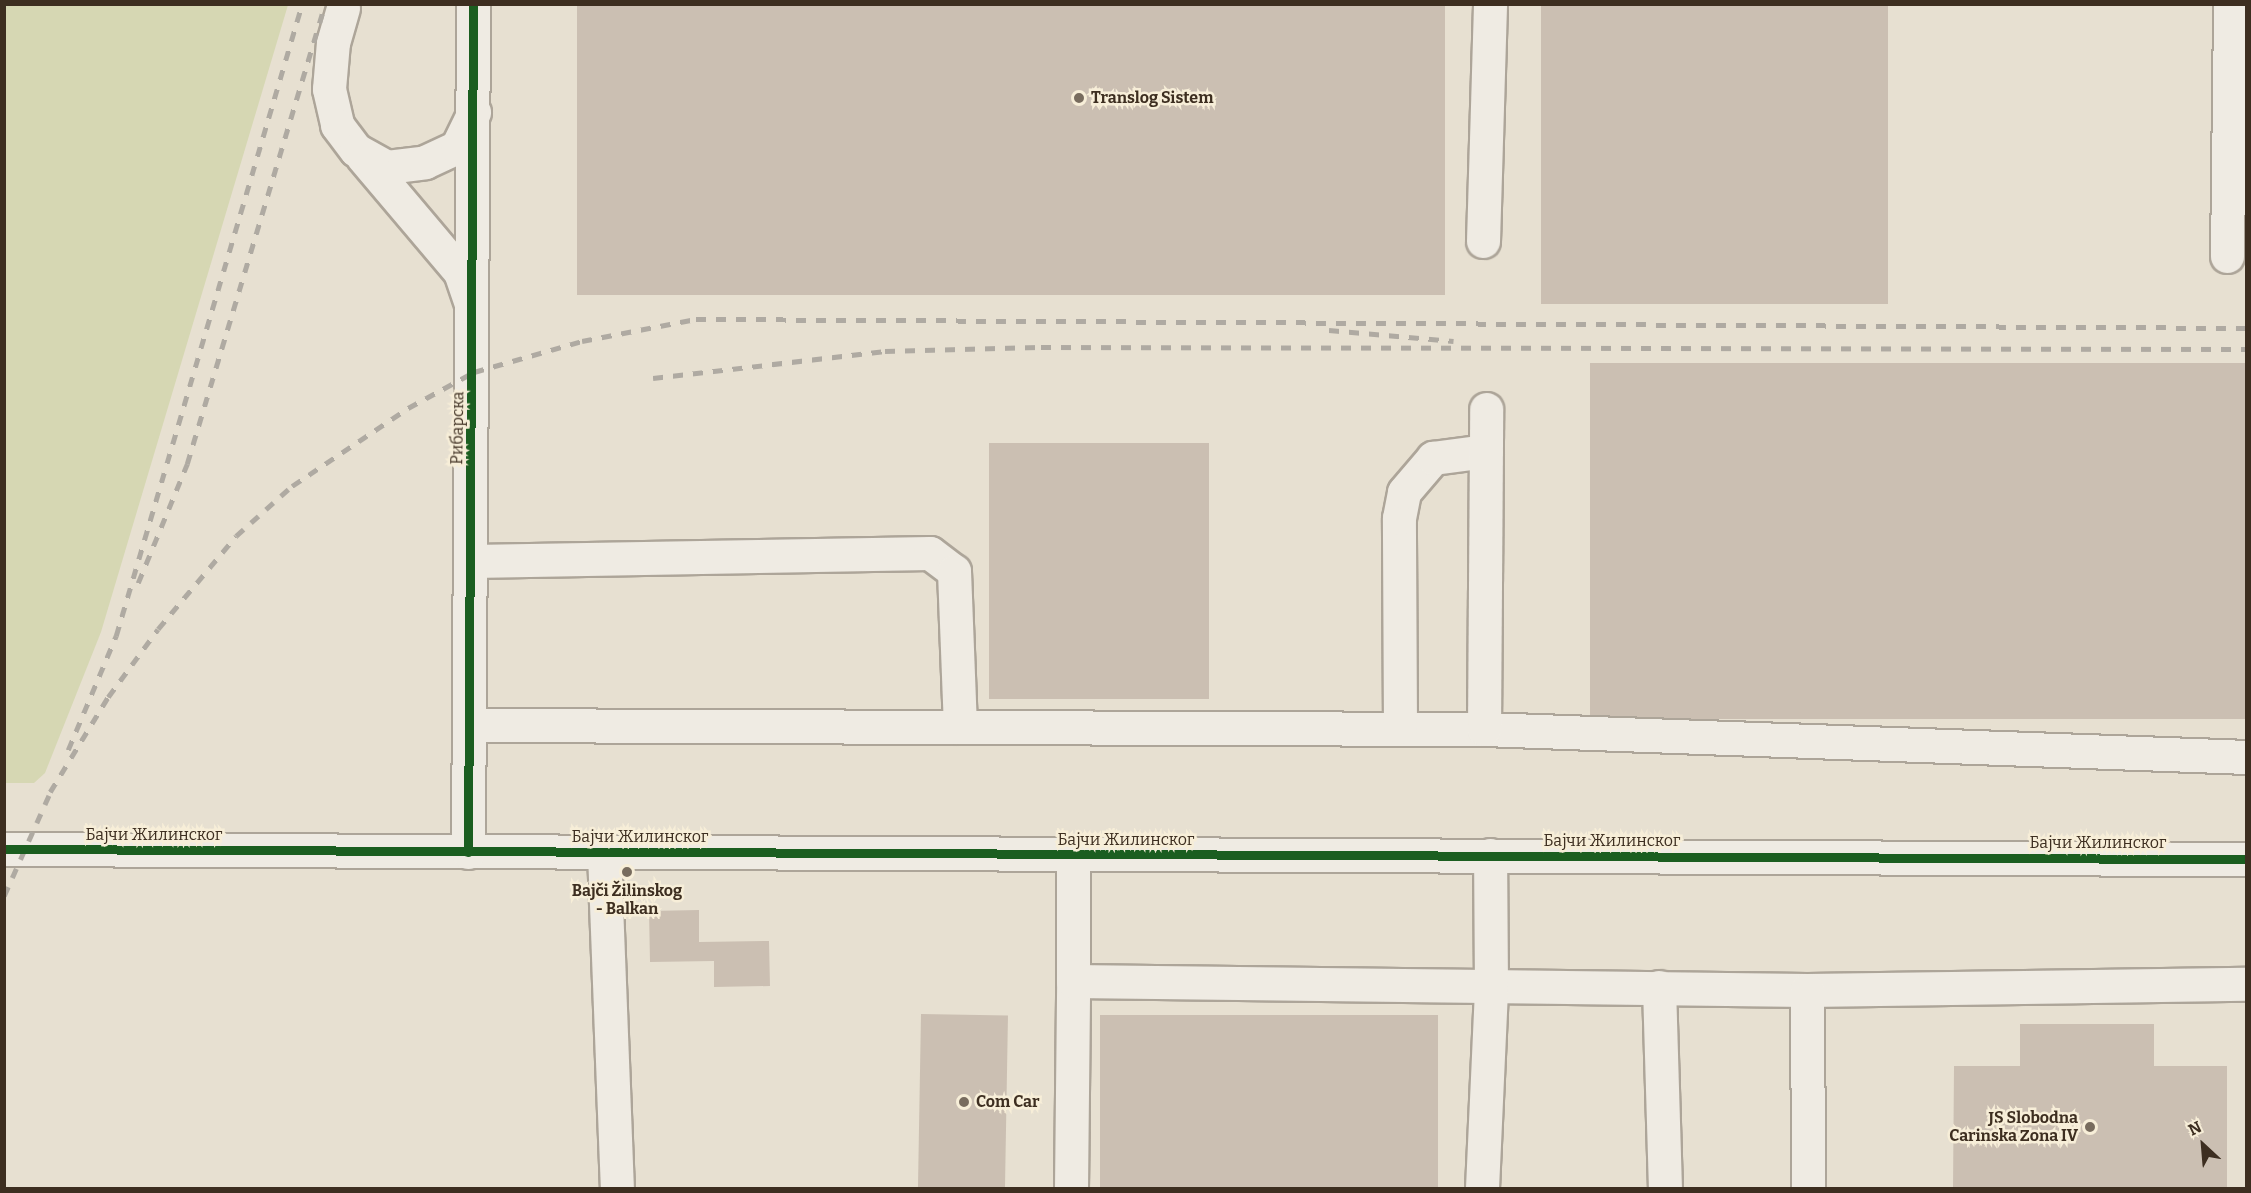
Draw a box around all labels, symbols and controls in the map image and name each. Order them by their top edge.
place label: Translog Sistem [1091,88,1213,108]
marker: Translog Sistem [1072,91,1086,105]
street label: Рибарска [448,391,468,465]
street label: Бајчи Жилинског [86,825,222,845]
street label: Бајчи Жилинског [572,827,708,847]
street label: Бајчи Жилинског [1058,830,1194,850]
street label: Бајчи Жилинског [1544,831,1680,851]
street label: Бајчи Жилинског [2030,833,2166,853]
marker: Bajči Žilinskog - Balkan [620,865,634,879]
place label: Bajči Žilinskog - Balkan [572,881,682,919]
place label: Com Car [976,1092,1039,1112]
marker: Com Car [957,1095,971,1109]
place label: JS Slobodna Carinska Zona IV [1949,1108,2078,1146]
north arrow [2173,1115,2233,1175]
text: N [2185,1117,2205,1140]
marker: JS Slobodna Carinska Zona IV [2083,1120,2097,1134]

